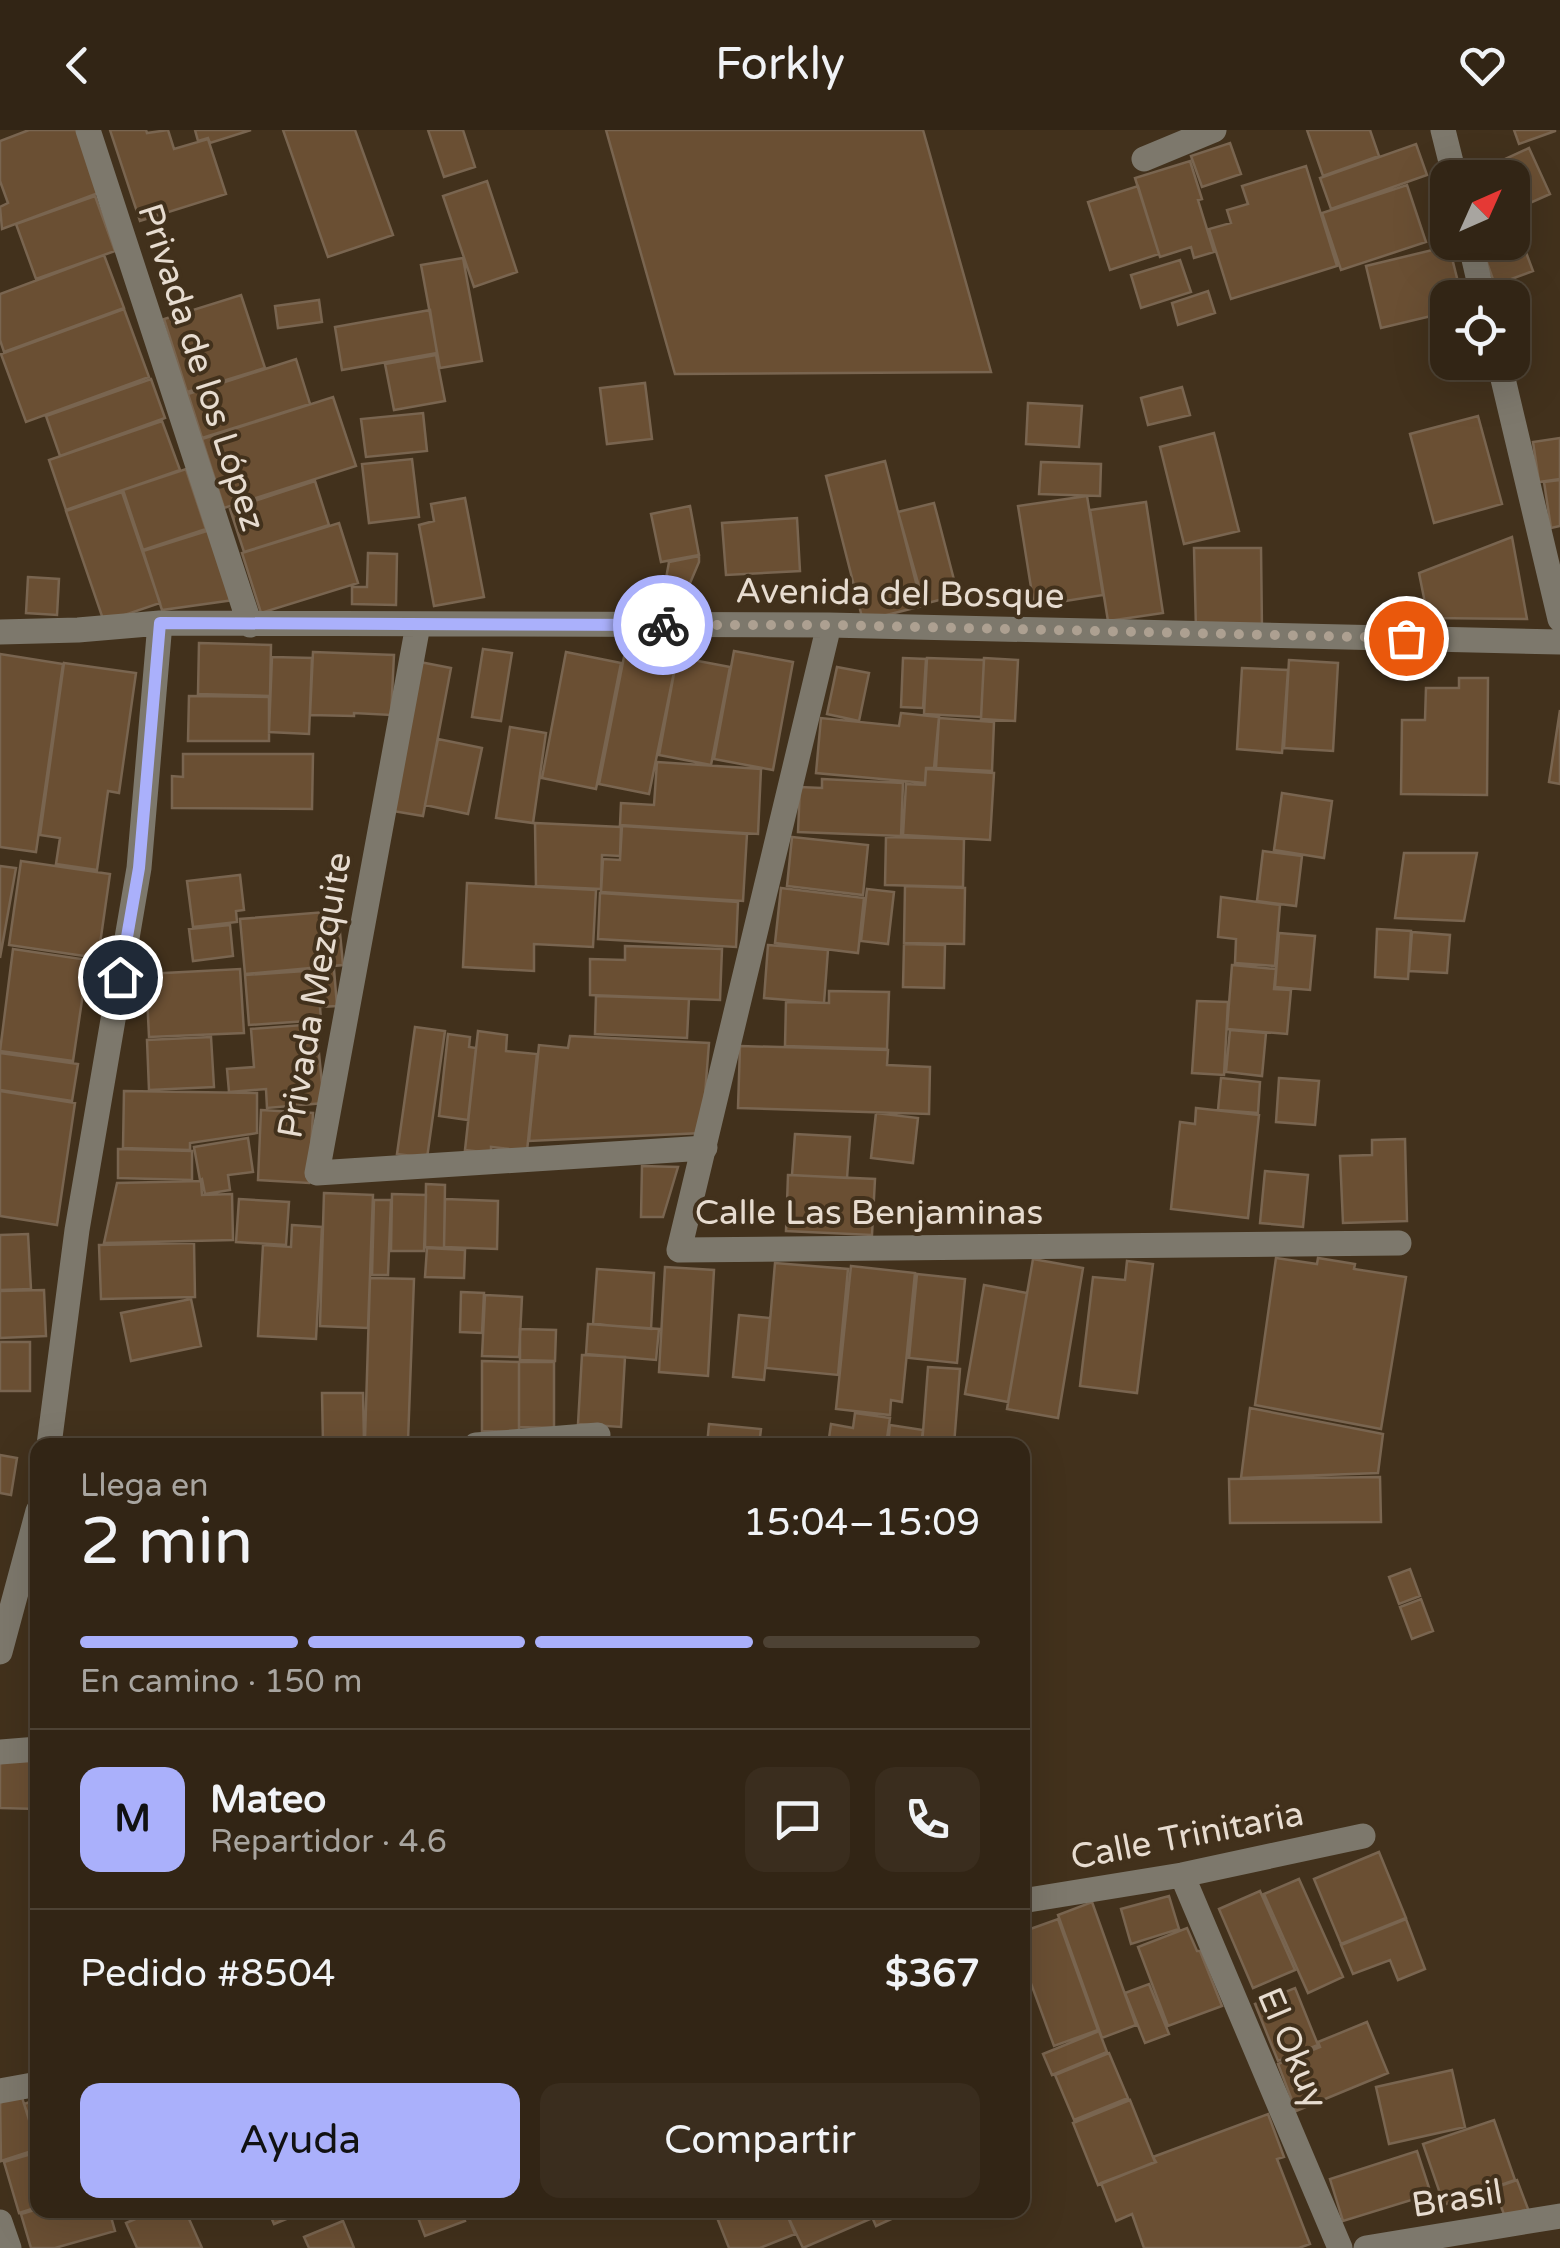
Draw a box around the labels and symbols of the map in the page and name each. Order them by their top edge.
north arrow [1430,160,1530,260]
street label: Privada de los López [128,198,274,536]
street label: Avenida del Bosque [735,570,1065,618]
courier [613,575,713,675]
pin [1364,596,1449,681]
street label: Privada Mezquite [269,849,361,1142]
pin [78,935,163,1020]
street label: Calle Las Benjaminas [695,1192,1043,1234]
street label: Calle Trinitaria [1067,1793,1307,1879]
street label: El Okuy [1248,1982,1336,2115]
street label: Brasil [1409,2171,1506,2227]

